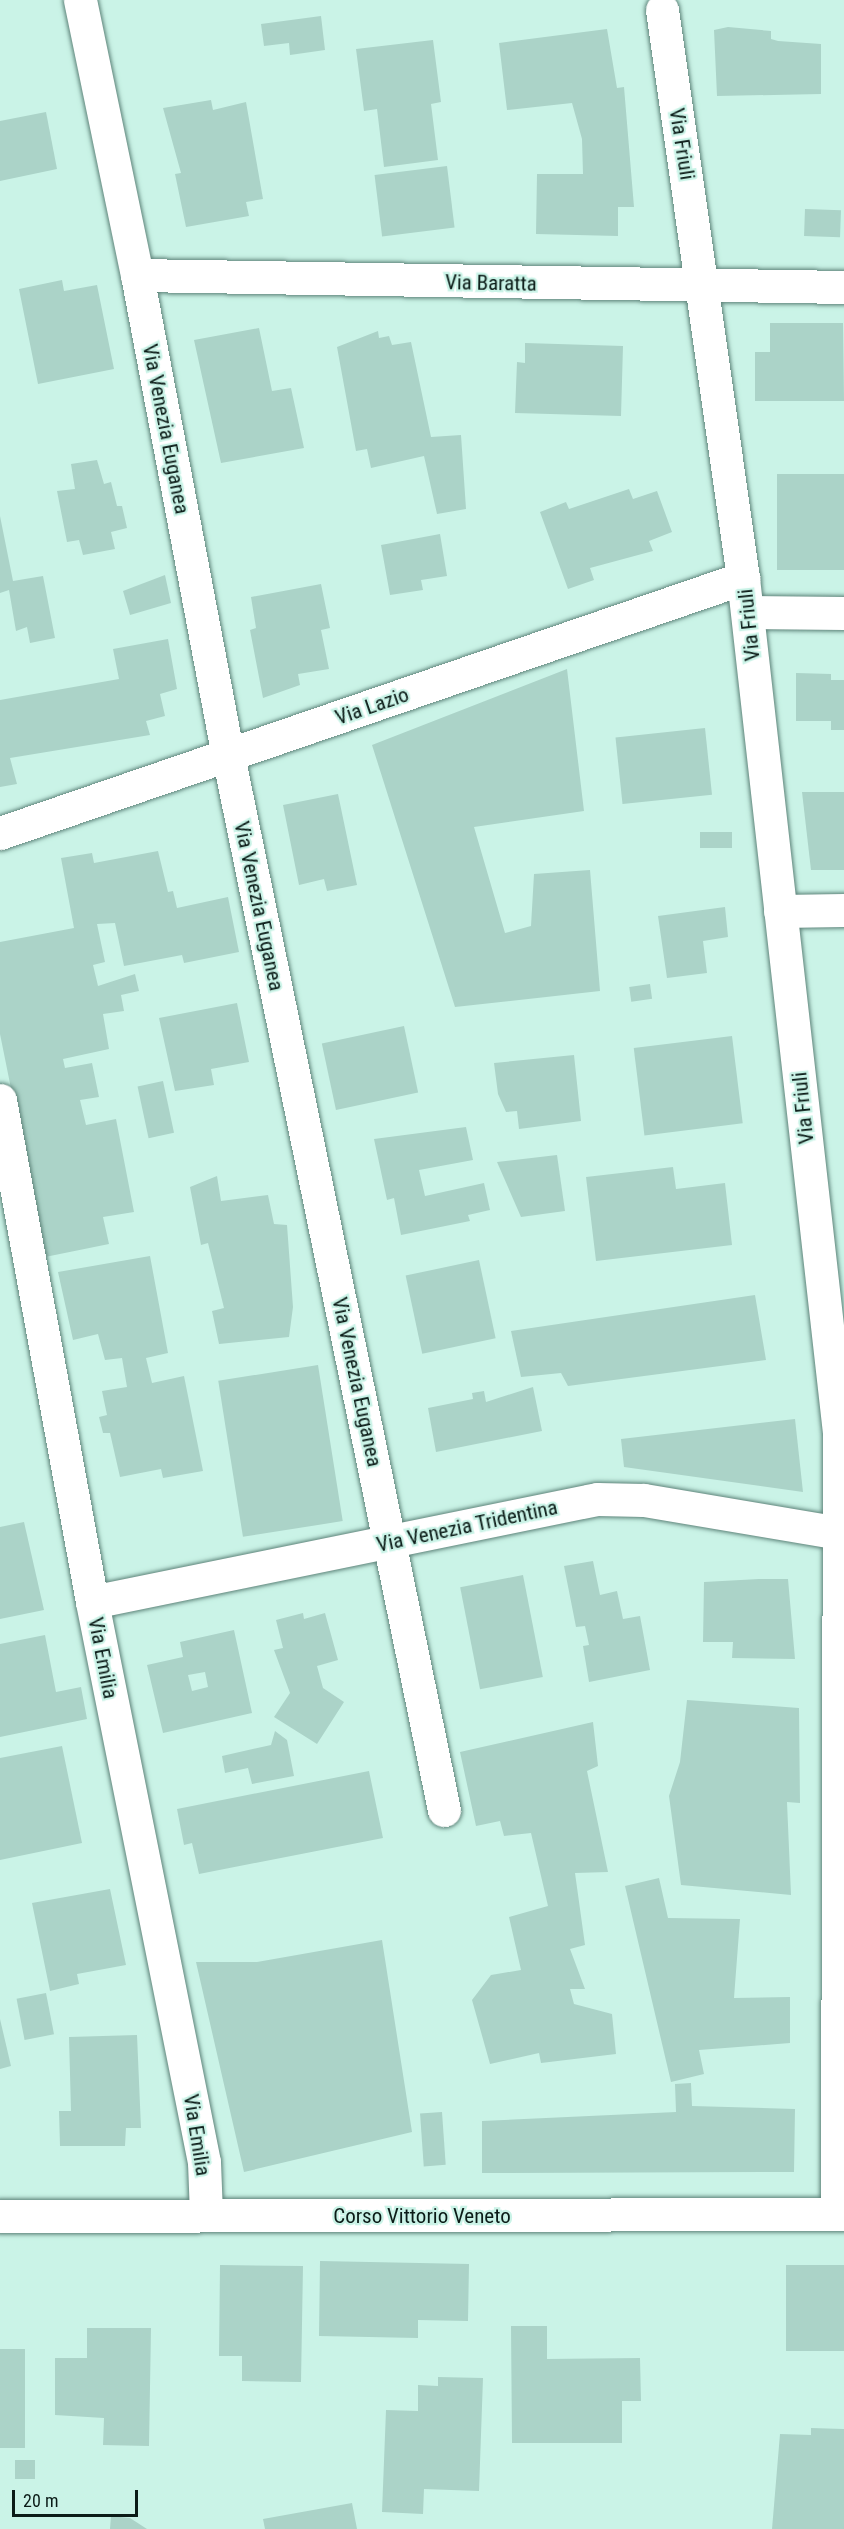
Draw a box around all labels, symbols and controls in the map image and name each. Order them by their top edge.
street label: Via Friuli [664,106,700,182]
street label: Via Baratta [445,270,537,296]
street label: Via Venezia Euganea [137,342,195,516]
street label: Via Friuli [733,588,765,662]
street label: Via Lazio [332,682,412,730]
street label: Via Venezia Euganea [229,819,289,993]
street label: Via Friuli [787,1071,819,1145]
street label: Via Venezia Euganea [327,1295,387,1469]
street label: Via Venezia Tridentina [374,1494,560,1558]
street label: Via Emilia [83,1615,123,1701]
street label: Via Emilia [178,2092,216,2178]
street label: Corso Vittorio Veneto [333,2203,511,2229]
scale bar [15,2478,141,2516]
text: 20 m [23,2490,58,2511]

